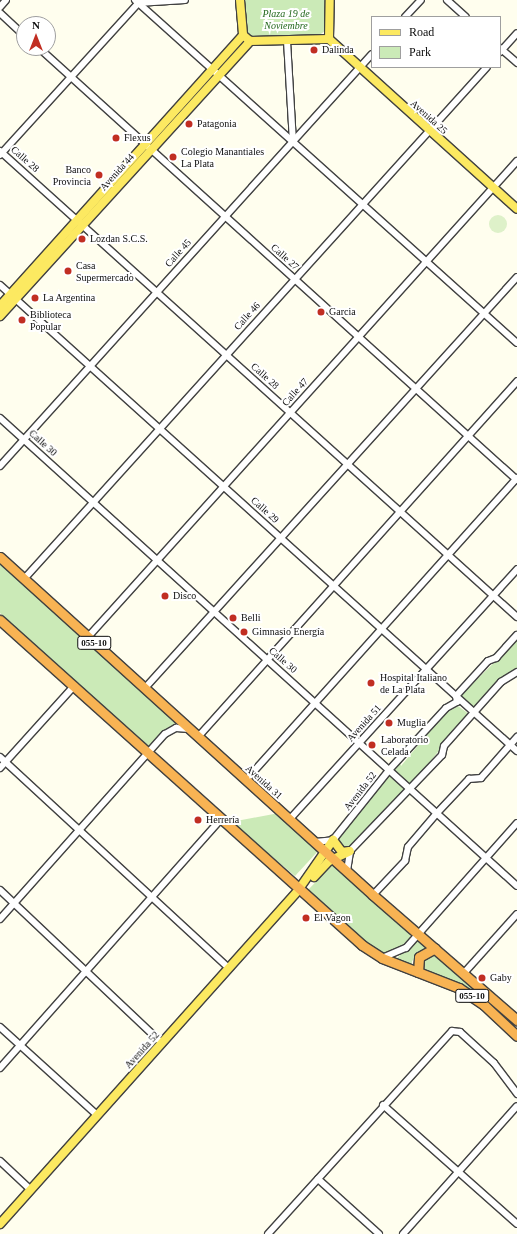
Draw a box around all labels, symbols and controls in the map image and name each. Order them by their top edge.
park label: Plaza 19 de Noviembre [262,7,310,30]
north arrow [16,16,56,56]
legend [371,16,501,68]
text: N [32,19,40,31]
text: Road [409,25,434,39]
place label: Dalinda [322,44,354,56]
marker: Dalinda [309,45,319,55]
text: Park [409,45,431,59]
street label: Avenida 25 [408,97,450,137]
place label: Patagonia [197,118,236,130]
marker: Patagonia [184,119,194,129]
place label: Flexus [124,132,151,144]
marker: Flexus [111,133,121,143]
street label: Calle 28 [8,143,42,175]
place label: Colegio Manantiales La Plata [181,145,264,168]
street label: Avenida 44 [97,151,137,193]
marker: Colegio Manantiales La Plata [168,152,178,162]
place label: Banco Provincia [53,163,91,186]
marker: Banco Provincia [94,170,104,180]
place label: Lozdan S.C.S. [90,233,148,245]
marker: Lozdan S.C.S. [77,234,87,244]
street label: Calle 45 [162,236,194,270]
street label: Calle 27 [268,241,302,273]
place label: Casa Supermercado [76,259,134,282]
marker: Casa Supermercado [63,266,73,276]
place label: La Argentina [43,292,96,304]
marker: La Argentina [30,293,40,303]
street label: Calle 46 [231,299,263,333]
place label: Garcia [329,306,356,318]
marker: Garcia [316,307,326,317]
place label: Biblioteca Popular [30,308,71,332]
marker: Biblioteca Popular [17,315,27,325]
street label: Calle 28 [248,360,282,392]
street label: Calle 47 [279,375,311,409]
street label: Calle 30 [26,427,60,459]
street label: Calle 29 [248,494,282,526]
place label: Disco [173,590,196,602]
marker: Disco [160,591,170,601]
place label: Belli [241,612,260,624]
marker: Belli [228,613,238,623]
place label: Gimnasio Energía [252,626,324,638]
marker: Gimnasio Energía [239,627,249,637]
road number: 055-10 [77,636,111,650]
street label: Calle 30 [266,644,300,676]
place label: Hospital Italiano de La Plata [380,671,447,694]
marker: Hospital Italiano de La Plata [365,677,377,689]
street label: Avenida 51 [344,702,384,744]
place label: Muglia [397,717,426,729]
marker: Muglia [384,718,394,728]
place label: Laboratorio Celada [381,733,428,756]
marker: Laboratorio Celada [366,739,378,751]
street label: Avenida 31 [243,762,285,802]
street label: Avenida 52 [341,769,379,813]
place label: Herrería [206,814,239,826]
marker: Herrería [193,815,203,825]
place label: El Vagon [314,912,351,924]
marker: El Vagon [301,913,311,923]
place label: Gaby [490,972,512,984]
marker: Gaby [477,973,487,983]
road number: 055-10 [455,989,489,1003]
street label: Avenida 52 [122,1029,162,1071]

